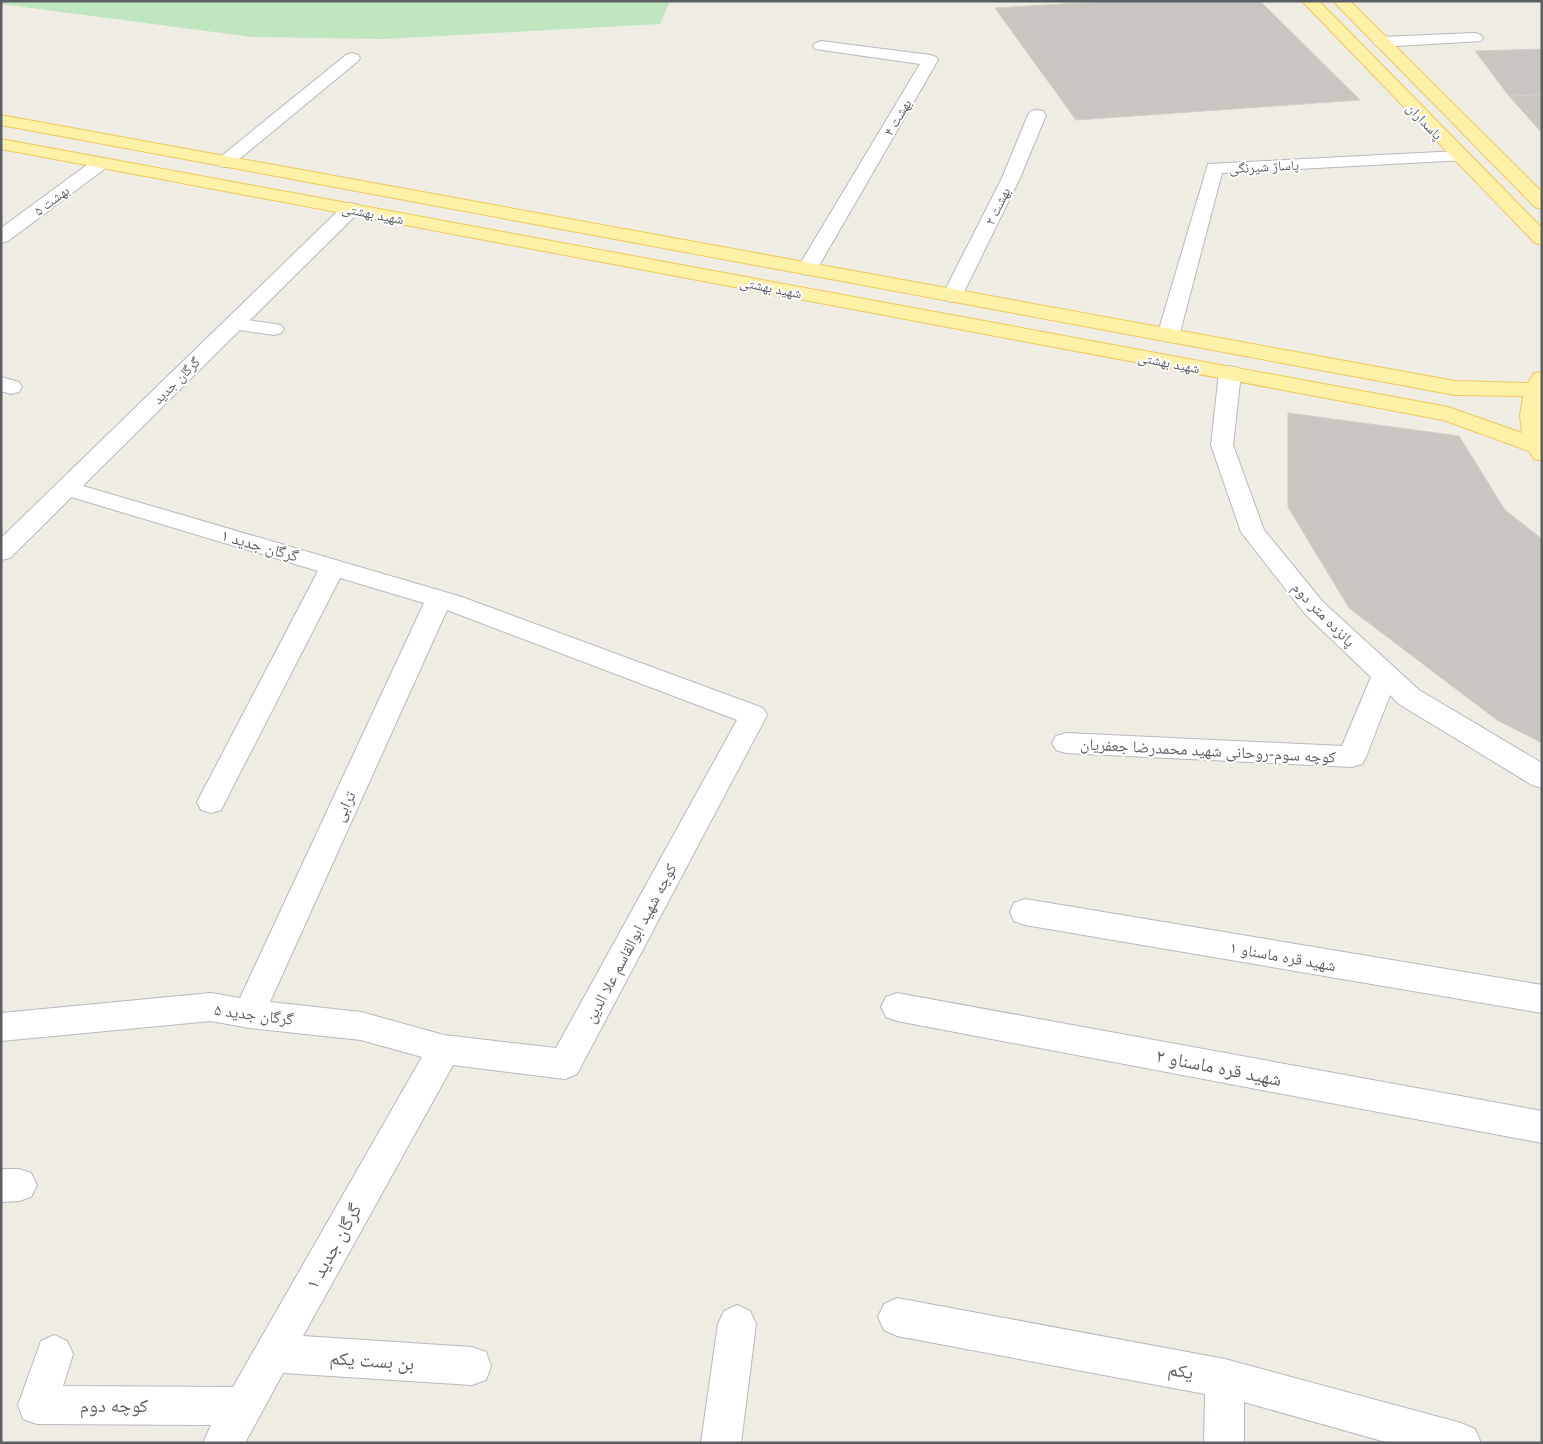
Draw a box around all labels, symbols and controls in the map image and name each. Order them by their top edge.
street label: ۴ بهشت [879,95,915,139]
street label: پاسداران [1403,98,1447,144]
street label: پاساژ شیرنگی [1229,155,1300,177]
street label: بهشت ۵ [29,180,73,220]
street label: بهشت ۲ [980,184,1014,228]
street label: شهید بهشتی [340,198,406,228]
street label: شهید بهشتی [738,272,804,302]
street label: شهید بهشتی [1136,347,1202,377]
street label: گرگان جدید [148,352,204,408]
street label: گرگان جدید ۱ [219,523,302,567]
street label: پانزده متر دوم [1287,576,1361,652]
street label: کوچه سوم-روحانی شهید محمدرضا جعفریان [1080,732,1337,768]
street label: ترابی [327,787,361,825]
street label: کوچه شهید ابوالقاسم علا الدین [579,859,682,1027]
street label: ۱ شهید قره ماسناو [1228,936,1338,976]
street label: گرگان جدید ۵ [213,998,295,1030]
street label: ۲ شهید قره ماسناو [1154,1042,1284,1092]
street label: گرگان جدید ۱ [299,1198,367,1294]
street label: بن بست یکم [329,1344,415,1376]
street label: یکم [1166,1355,1196,1385]
street label: کوچه دوم [80,1392,148,1419]

